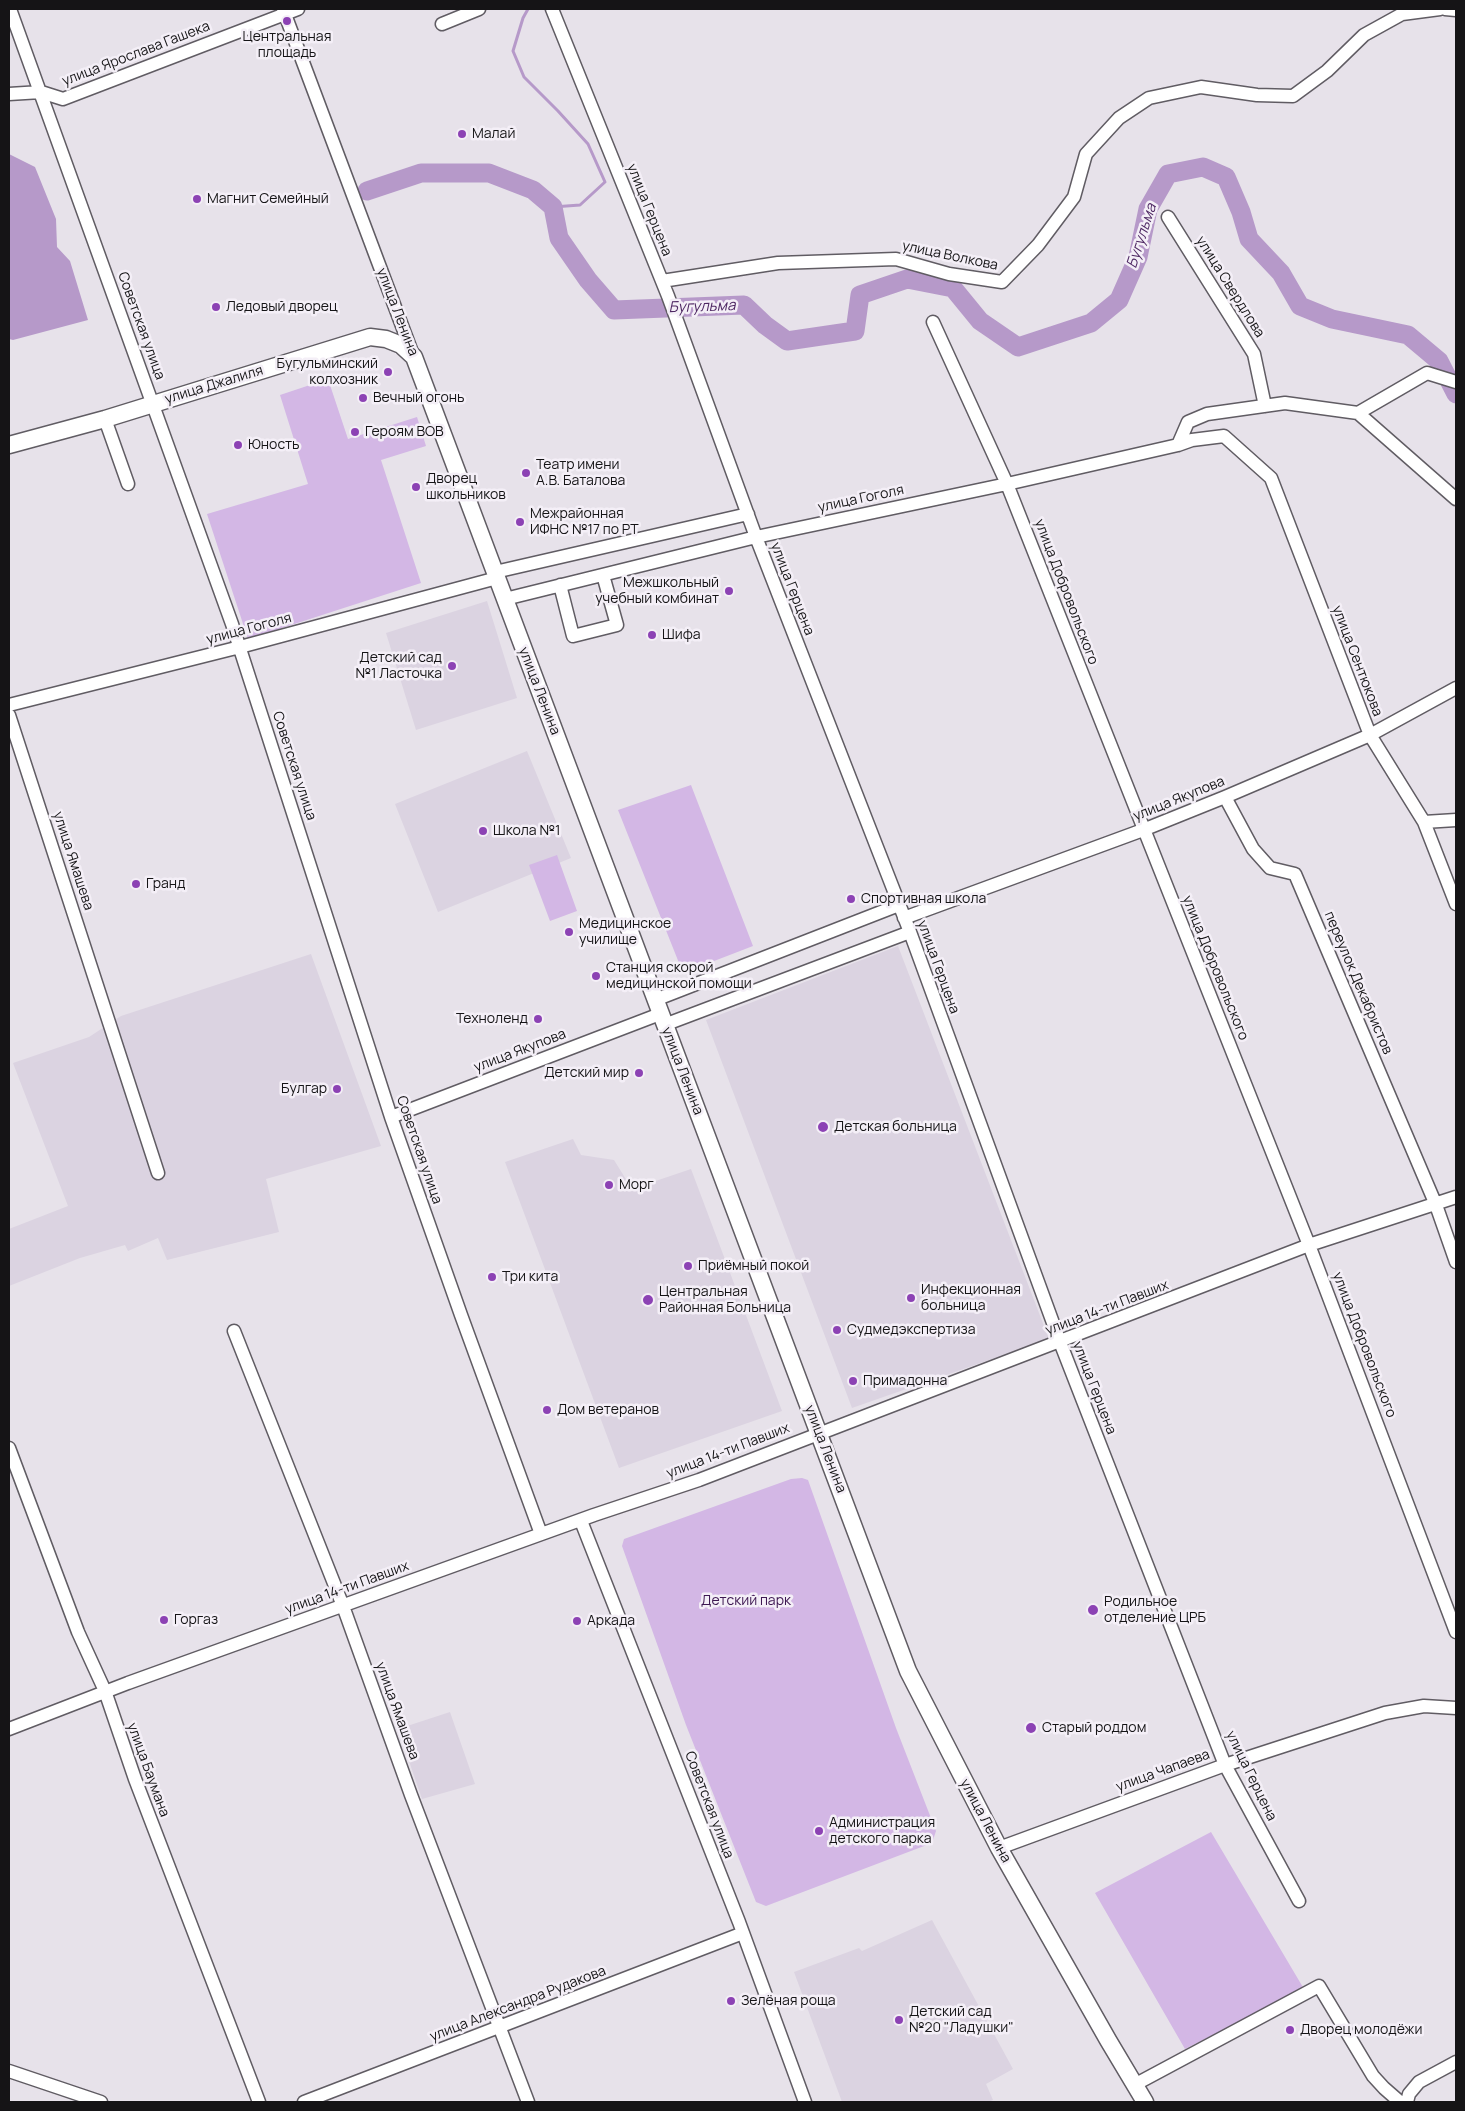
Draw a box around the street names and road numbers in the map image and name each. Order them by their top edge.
street label: улица Ярослава Гашека [60,18,212,90]
street label: улица Герцена [623,161,675,259]
street label: улица Свердлова [1192,233,1268,341]
street label: улица Волкова [901,238,999,274]
street label: улица Ленина [373,266,421,358]
street label: Советская улица [114,270,168,382]
street label: улица Джалиля [163,362,265,408]
street label: улица Гоголя [817,482,905,516]
street label: улица Добровольского [1030,517,1102,667]
street label: улица Герцена [767,540,817,638]
street label: улица Сентюкова [1328,603,1386,719]
street label: улица Гоголя [205,610,293,648]
street label: улица Ленина [515,645,563,737]
street label: Советская улица [268,709,320,823]
street label: улица Якупова [1131,773,1227,825]
street label: улица Ямашева [49,810,97,912]
street label: улица Добровольского [1178,893,1252,1043]
street label: переулок Декабристов [1320,909,1396,1057]
street label: улица Герцена [913,918,963,1016]
street label: улица Ленина [658,1025,706,1117]
street label: улица Якупова [472,1026,568,1076]
street label: Советская улица [393,1094,445,1206]
street label: улица Добровольского [1328,1270,1400,1420]
street label: улица 14-ти Павших [1043,1277,1171,1339]
street label: улица Герцена [1069,1339,1119,1437]
street label: улица Ленина [801,1403,849,1495]
street label: улица 14-ти Павших [664,1420,792,1482]
street label: улица 14-ти Павших [283,1558,411,1618]
street label: улица Ямашева [372,1660,422,1762]
street label: улица Баумана [123,1721,173,1819]
street label: улица Герцена [1222,1728,1280,1824]
street label: улица Чапаева [1114,1746,1212,1796]
street label: Советская улица [681,1749,737,1861]
street label: улица Ленина [956,1776,1014,1866]
street label: улица Александра Рудакова [428,1963,608,2045]

